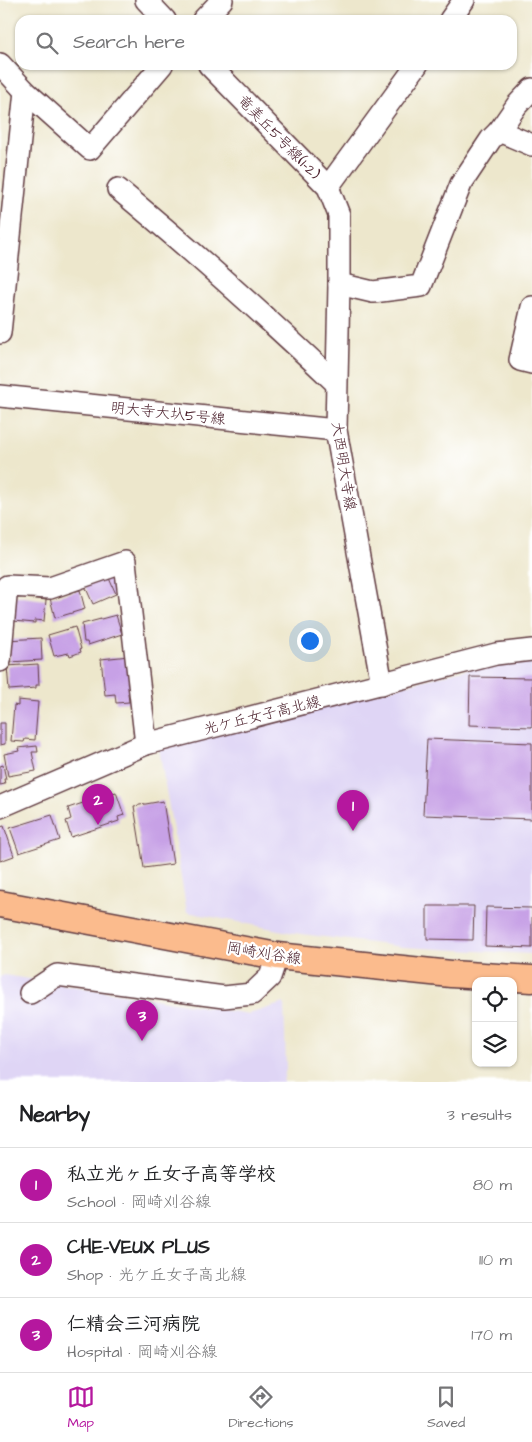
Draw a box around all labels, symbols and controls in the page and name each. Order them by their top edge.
search box [15,15,517,70]
icon: search [33,29,61,57]
text: Search here [73,29,185,56]
street label: 竜美丘5号線(1-2) [233,90,325,184]
street label: 明大寺大圦5号線 [109,397,227,430]
street label: 大西明大寺線 [326,420,361,512]
your location [297,628,323,654]
street label: 光ケ丘女子高北線 [201,691,323,740]
pin: 2 [82,784,114,825]
pin: 1 [337,790,369,831]
street label: 岡崎刈谷線 [225,937,303,970]
map controls [472,977,517,1067]
button: locate [472,977,517,1022]
pin: 3 [126,1000,158,1041]
button: layers [472,1022,517,1067]
text: Nearby [20,1100,90,1129]
text: 3 results [447,1104,512,1126]
text: 私立光ヶ丘女子高等学校 [67,1161,276,1188]
text: 1 [35,1174,37,1196]
text: 80 m [473,1174,512,1196]
text: School · 岡崎刈谷線 [67,1191,211,1213]
text: CHE-VEUX PLUS [67,1234,210,1261]
text: 2 [31,1249,41,1271]
text: 110 m [479,1249,512,1271]
text: Shop · 光ケ丘女子高北線 [67,1264,246,1286]
text: 仁精会三河病院 [67,1311,200,1338]
text: 3 [32,1324,40,1346]
text: 170 m [471,1324,512,1346]
text: Hospital · 岡崎刈谷線 [67,1341,217,1363]
tab: Map [67,1383,95,1433]
tab: Directions [228,1383,293,1433]
tab: Saved [427,1383,465,1433]

